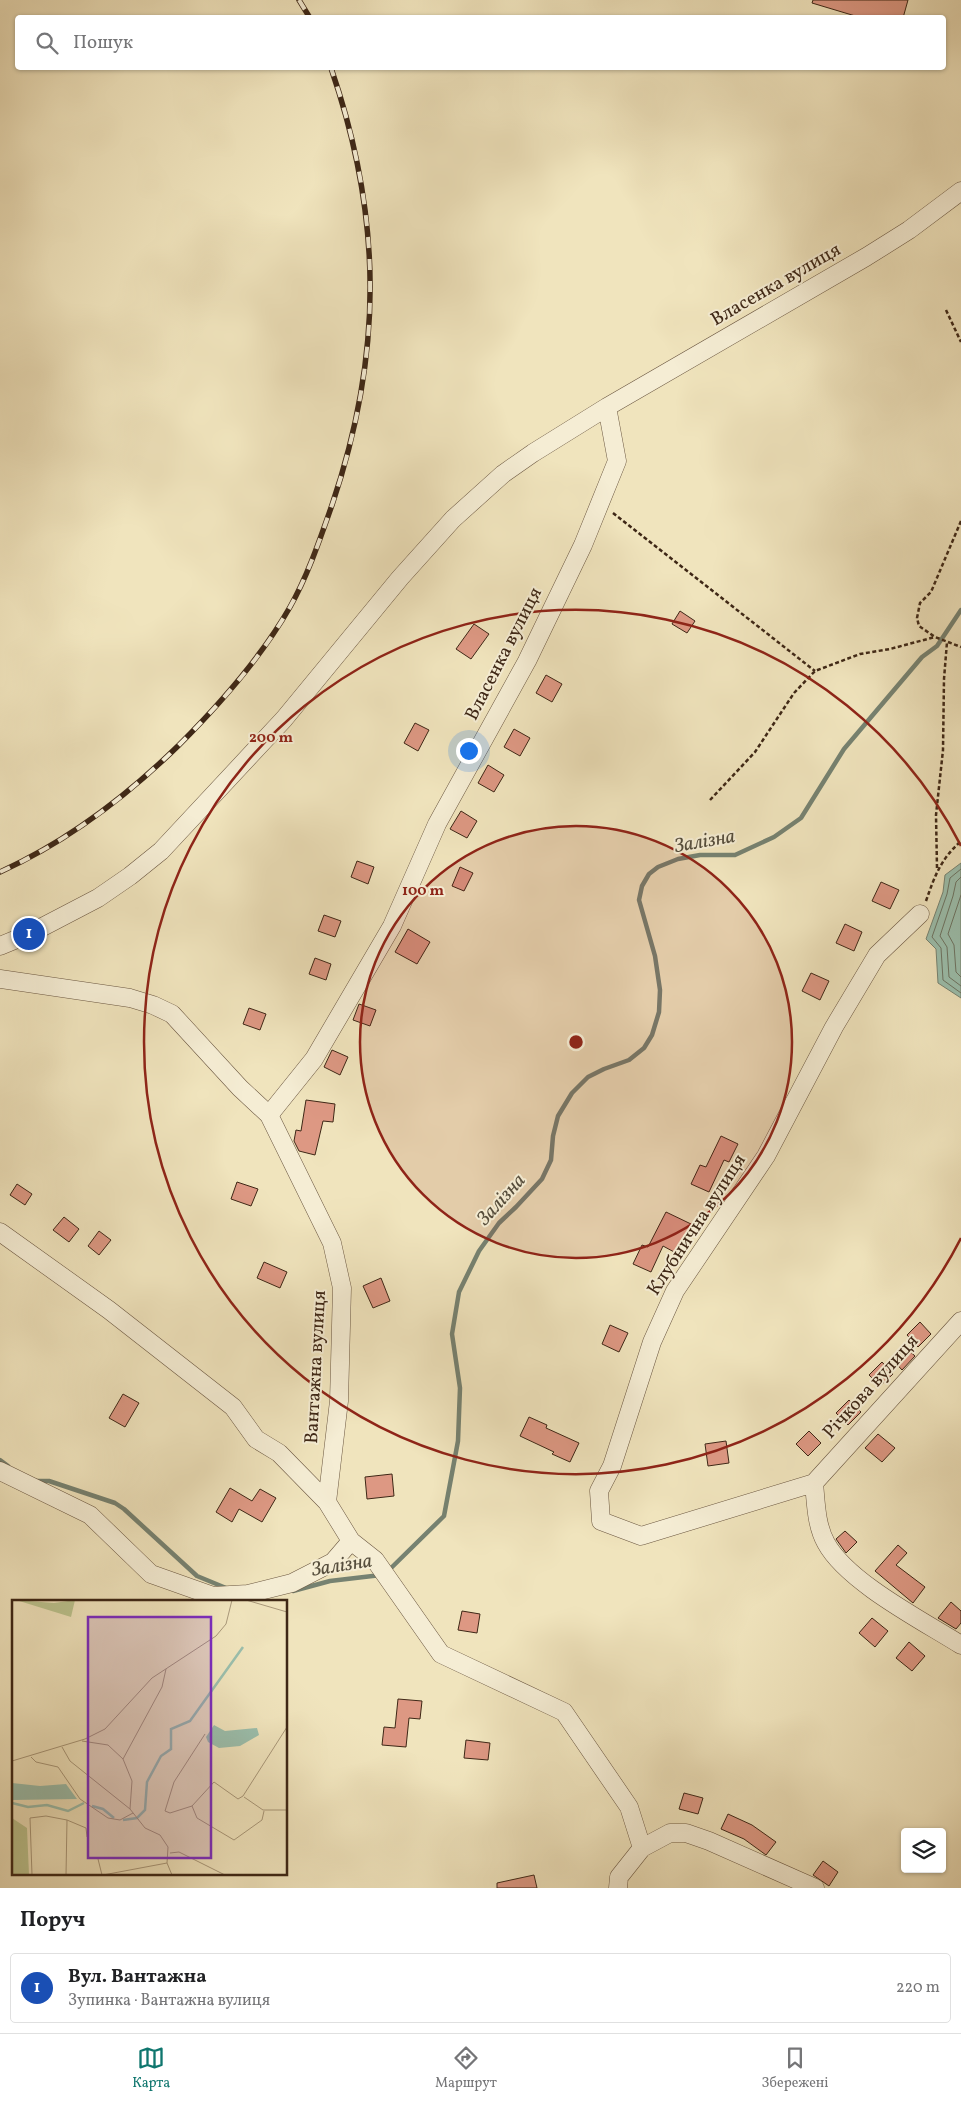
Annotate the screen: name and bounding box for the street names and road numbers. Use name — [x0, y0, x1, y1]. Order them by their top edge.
street label: Власенка вулиця — [706, 237, 846, 333]
street label: Власенка вулиця — [459, 583, 549, 725]
street label: Клубнична вулиця — [641, 1149, 753, 1301]
street label: Вантажна вулиця — [299, 1289, 333, 1444]
street label: Річкова вулиця — [817, 1329, 925, 1445]

